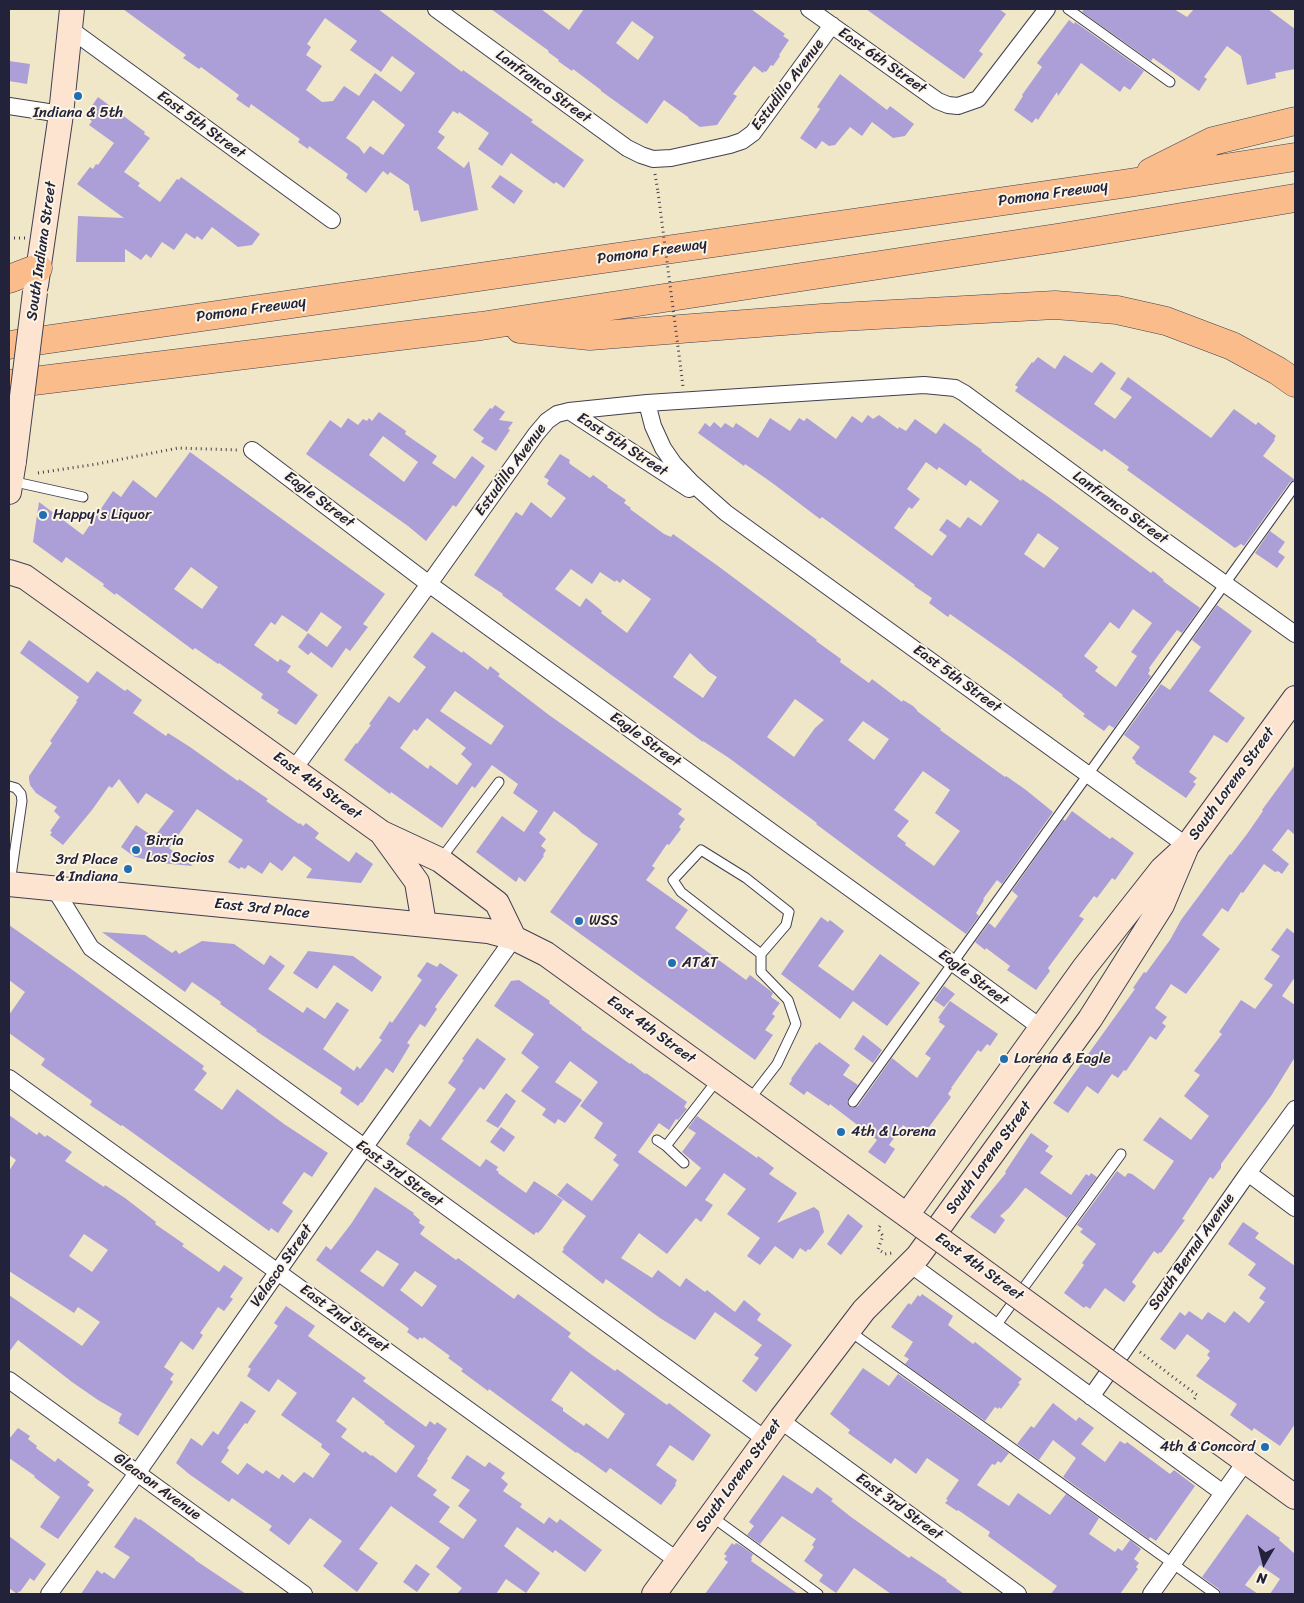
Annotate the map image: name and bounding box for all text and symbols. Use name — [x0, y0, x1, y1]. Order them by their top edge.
street label: East 6th Street — [834, 24, 930, 98]
street label: Estudillo Avenue — [748, 36, 828, 134]
street label: Lanfranco Street — [492, 46, 594, 128]
street label: East 5th Street — [154, 87, 248, 163]
marker: Indiana & 5th — [72, 90, 84, 102]
place label: Indiana & 5th — [33, 104, 123, 122]
street label: Pomona Freeway — [997, 177, 1109, 211]
street label: South Indiana Street — [23, 180, 61, 322]
street label: Pomona Freeway — [596, 235, 708, 269]
street label: Pomona Freeway — [195, 293, 307, 327]
street label: East 5th Street — [573, 409, 671, 481]
street label: Estudillo Avenue — [472, 420, 550, 520]
street label: Lanfranco Street — [1069, 467, 1171, 549]
street label: Eagle Street — [280, 468, 358, 532]
place label: Happy's Liquor — [53, 506, 151, 524]
marker: Happy's Liquor — [37, 509, 49, 521]
street label: East 5th Street — [910, 641, 1004, 717]
street label: Eagle Street — [606, 708, 684, 772]
street label: South Lorena Street — [1185, 724, 1279, 844]
street label: East 4th Street — [269, 748, 365, 824]
place label: Birria Los Socios — [146, 832, 214, 867]
marker: Birria Los Socios — [130, 844, 142, 856]
place label: 3rd Place & Indiana — [55, 851, 118, 886]
marker: 3rd Place & Indiana — [122, 863, 134, 875]
street label: East 3rd Place — [214, 895, 310, 923]
place label: WSS — [589, 912, 618, 930]
marker: WSS — [573, 915, 585, 927]
street label: Eagle Street — [934, 946, 1012, 1010]
place label: AT&T — [682, 954, 718, 972]
marker: AT&T — [666, 957, 678, 969]
street label: East 4th Street — [603, 992, 699, 1068]
place label: Lorena & Eagle — [1014, 1050, 1111, 1068]
marker: Lorena & Eagle — [998, 1053, 1010, 1065]
street label: South Lorena Street — [942, 1098, 1036, 1218]
place label: 4th & Lorena — [851, 1123, 936, 1141]
marker: 4th & Lorena — [835, 1126, 847, 1138]
street label: East 3rd Street — [352, 1136, 446, 1212]
street label: South Bernal Avenue — [1145, 1190, 1239, 1314]
street label: Velasco Street — [247, 1221, 317, 1311]
street label: East 4th Street — [931, 1229, 1027, 1305]
street label: East 2nd Street — [296, 1281, 392, 1357]
street label: South Lorena Street — [692, 1416, 786, 1536]
place label: 4th & Concord — [1160, 1438, 1255, 1456]
marker: 4th & Concord — [1259, 1441, 1271, 1453]
street label: Gleason Avenue — [110, 1449, 204, 1525]
street label: East 3rd Street — [852, 1469, 946, 1545]
north arrow — [1239, 1538, 1289, 1588]
text: N — [1255, 1565, 1268, 1591]

